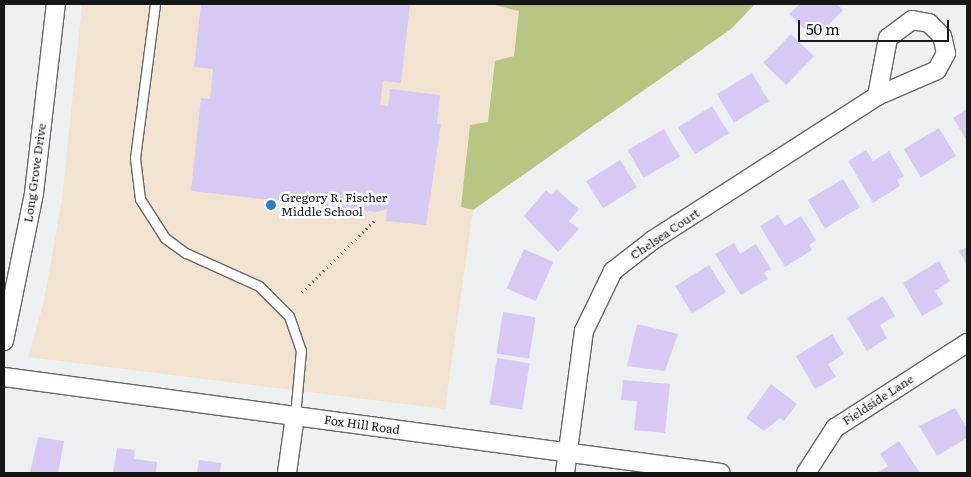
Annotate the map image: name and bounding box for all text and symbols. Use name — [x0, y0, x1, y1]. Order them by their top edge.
scale bar — [801, 10, 952, 42]
text: 50 m — [806, 17, 840, 40]
street label: Long Grove Drive — [21, 122, 49, 224]
place label: Gregory R. Fischer Middle School — [281, 191, 388, 219]
marker: Gregory R. Fischer Middle School — [265, 199, 277, 211]
street label: Chelsea Court — [628, 206, 702, 262]
street label: Fieldside Lane — [840, 372, 916, 428]
street label: Fox Hill Road — [323, 413, 401, 437]

